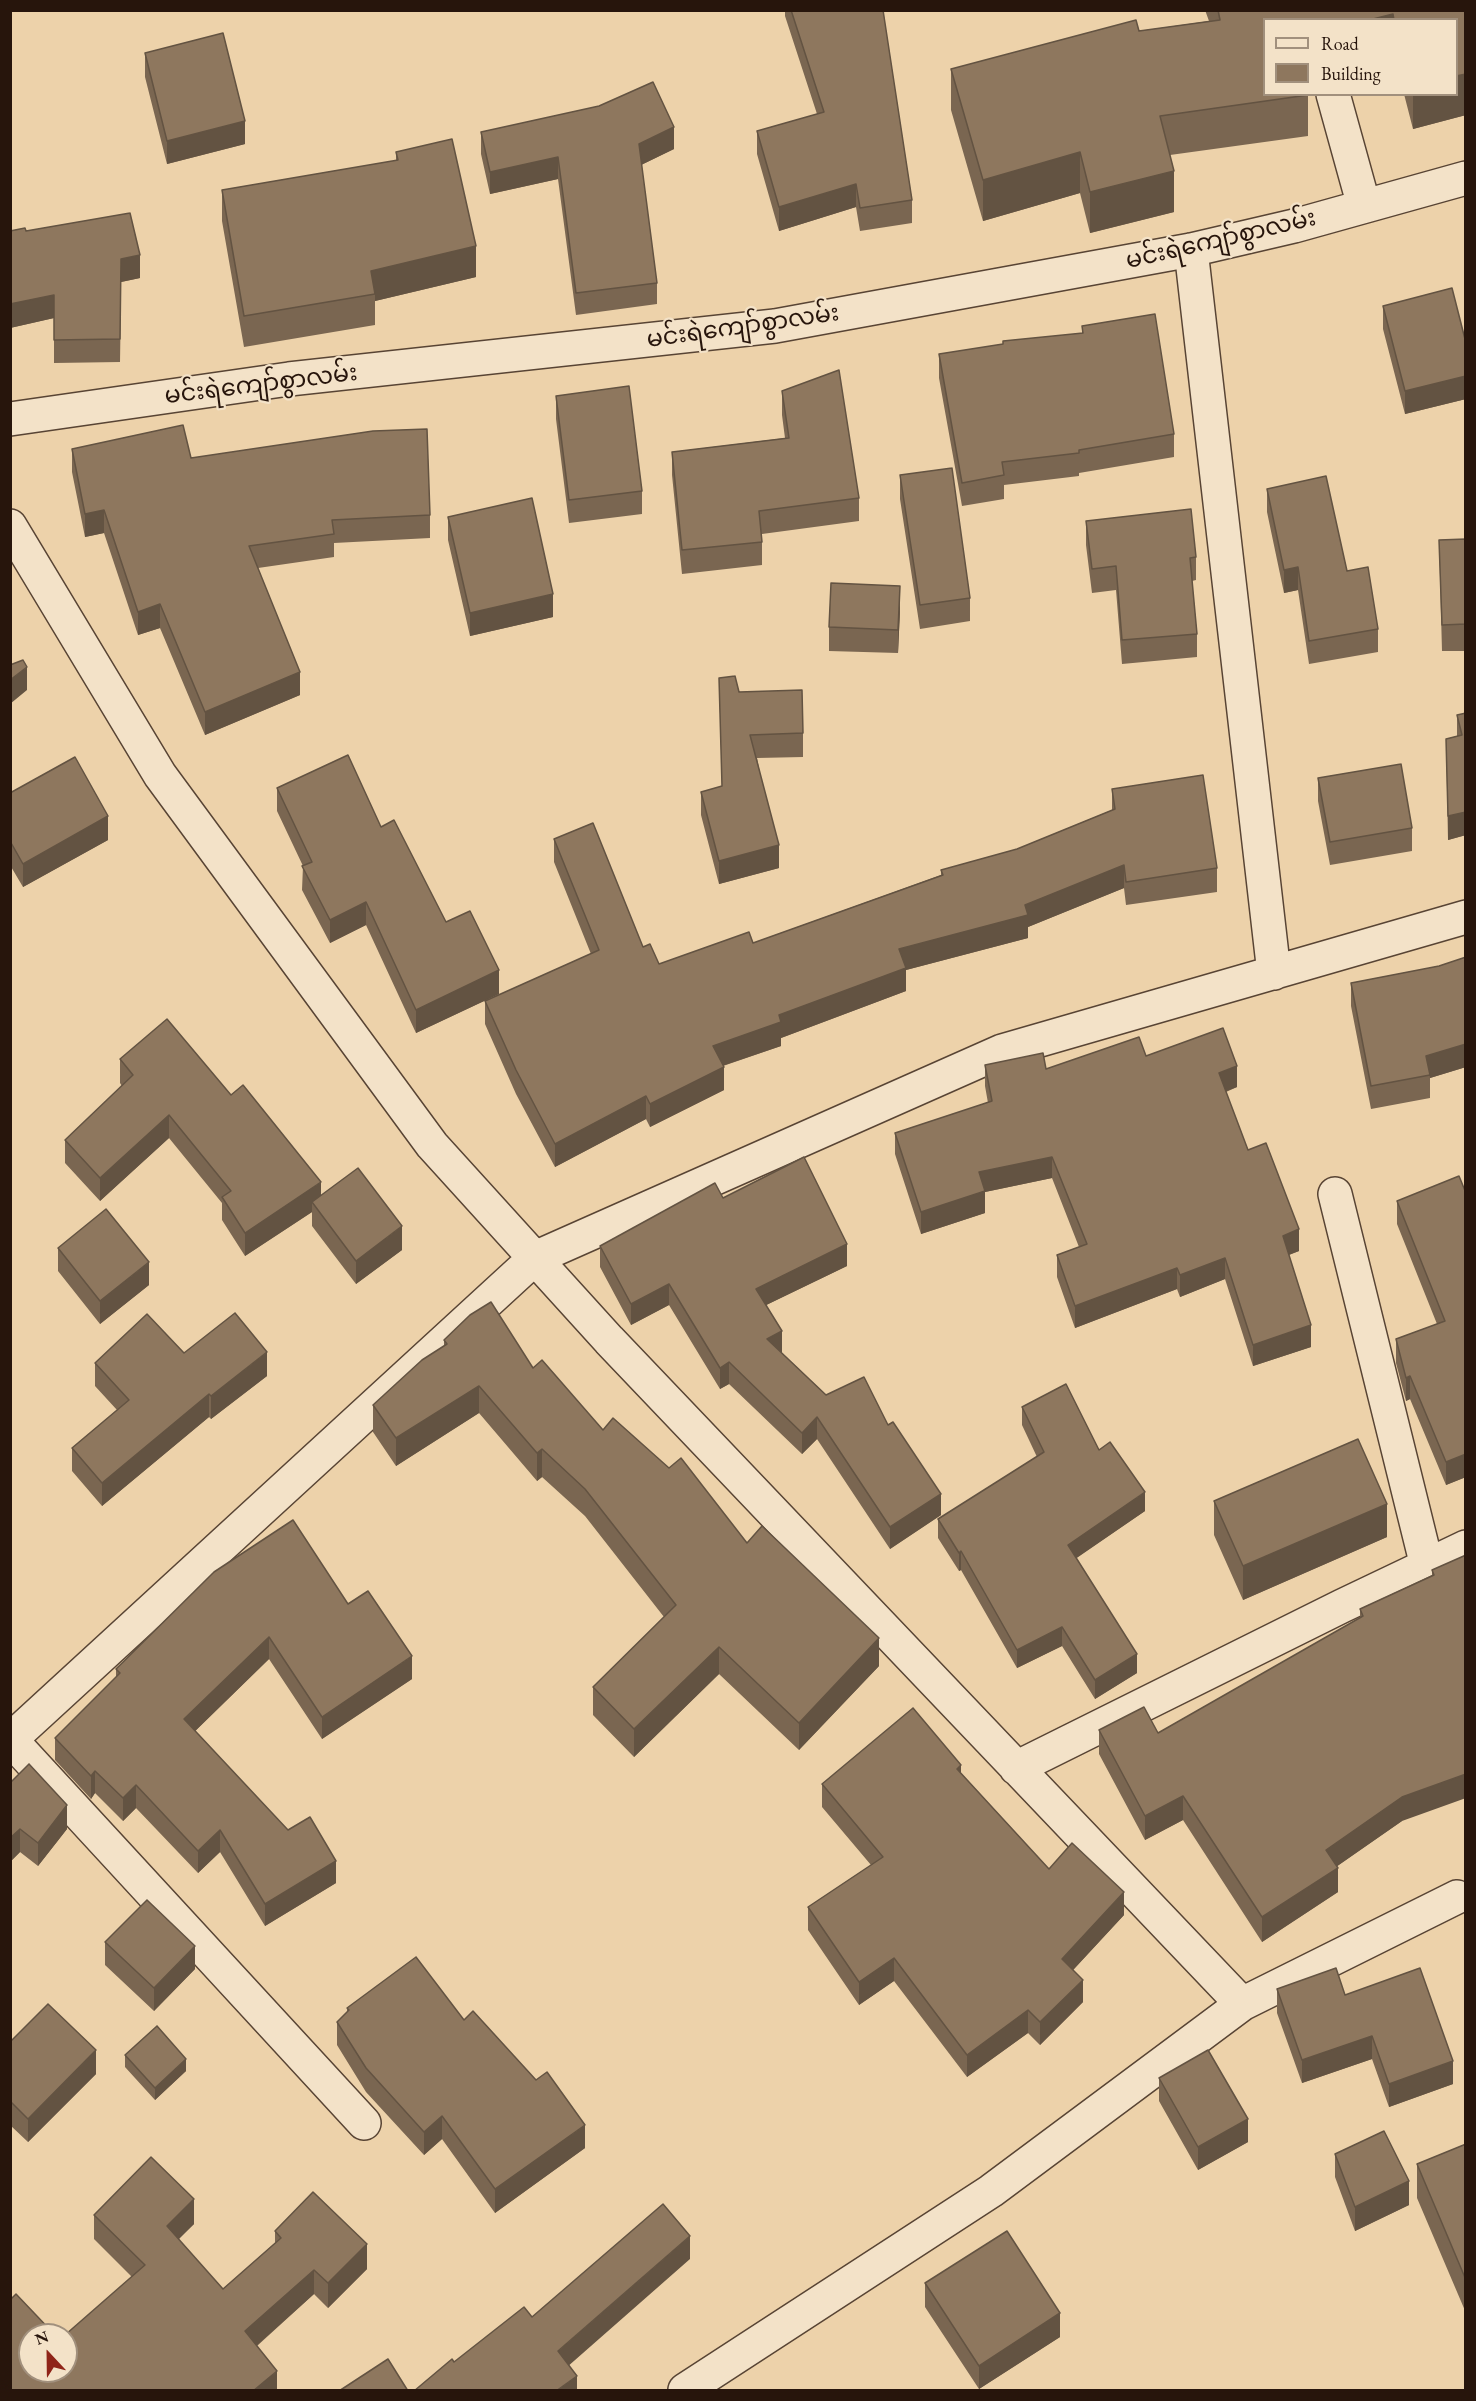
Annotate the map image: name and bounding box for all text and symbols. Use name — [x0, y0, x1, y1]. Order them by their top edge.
legend — [1263, 18, 1458, 96]
text: Road — [1321, 32, 1359, 55]
text: Building — [1321, 62, 1381, 85]
street label: မင်းရဲကျော်စွာလမ်း — [1123, 204, 1319, 276]
street label: မင်းရဲကျော်စွာလမ်း — [645, 299, 841, 355]
street label: မင်းရဲကျော်စွာလမ်း — [163, 359, 359, 411]
north arrow — [18, 2323, 78, 2383]
text: N — [32, 2326, 52, 2350]

